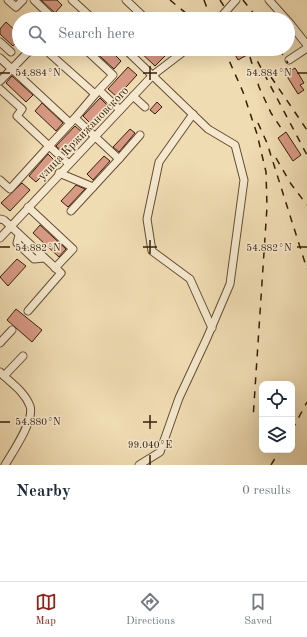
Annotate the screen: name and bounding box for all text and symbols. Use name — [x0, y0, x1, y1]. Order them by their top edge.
search box — [12, 12, 295, 56]
icon: search — [26, 23, 48, 45]
text: Search here — [58, 27, 135, 42]
text: 54.884°N — [15, 68, 61, 78]
text: 54.884°N — [246, 68, 292, 78]
street label: улица Кржижановского — [36, 85, 131, 183]
text: 54.882°N — [15, 243, 61, 253]
text: 54.882°N — [246, 243, 292, 253]
map controls — [259, 381, 295, 453]
button: locate — [259, 381, 295, 417]
text: 54.880°N — [15, 417, 61, 427]
button: layers — [259, 417, 295, 453]
text: 99.040°E — [128, 440, 172, 450]
text: Nearby — [16, 483, 71, 500]
text: 0 results — [242, 484, 291, 497]
tab: Map — [35, 591, 57, 629]
tab: Directions — [126, 591, 175, 629]
tab: Saved — [244, 591, 272, 629]

